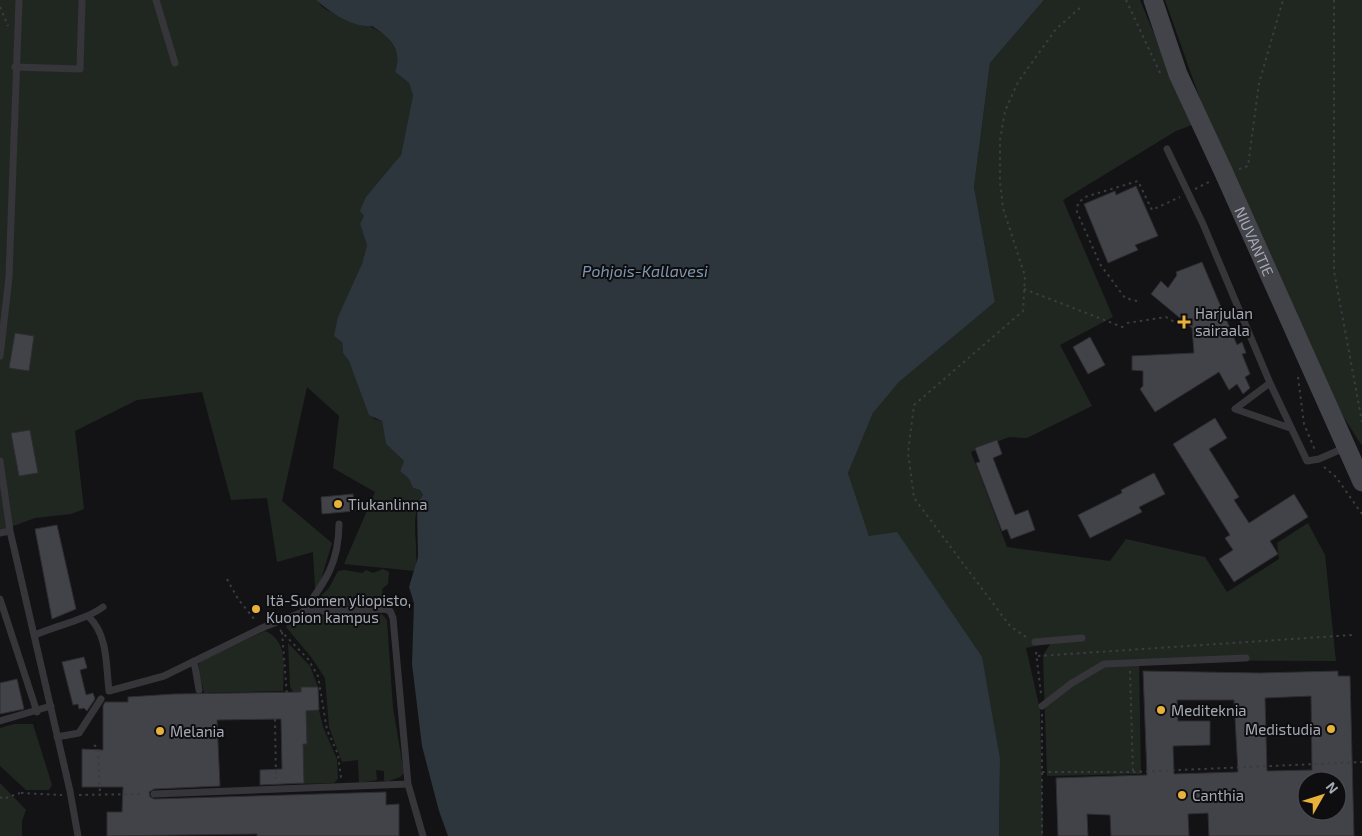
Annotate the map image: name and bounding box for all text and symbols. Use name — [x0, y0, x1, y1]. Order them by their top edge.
street label: NIUVANTIE — [1231, 204, 1278, 279]
water label: Pohjois-Kallavesi — [582, 261, 708, 281]
place label: Harjulan sairaala — [1195, 304, 1253, 339]
marker: Harjulan sairaala — [1177, 315, 1191, 329]
place label: Tiukanlinna — [348, 495, 427, 513]
marker: Tiukanlinna — [332, 498, 344, 510]
place label: Itä-Suomen yliopisto, Kuopion kampus — [266, 591, 411, 626]
marker: Itä-Suomen yliopisto, Kuopion kampus — [250, 603, 262, 615]
place label: Mediteknia — [1171, 701, 1247, 719]
marker: Mediteknia — [1155, 704, 1167, 716]
place label: Medistudia — [1245, 720, 1321, 738]
place label: Melania — [170, 722, 225, 740]
marker: Medistudia — [1325, 723, 1337, 735]
marker: Melania — [154, 725, 166, 737]
north arrow — [1297, 771, 1347, 821]
text: N — [1323, 778, 1342, 797]
place label: Canthia — [1192, 786, 1244, 804]
marker: Canthia — [1176, 789, 1188, 801]

